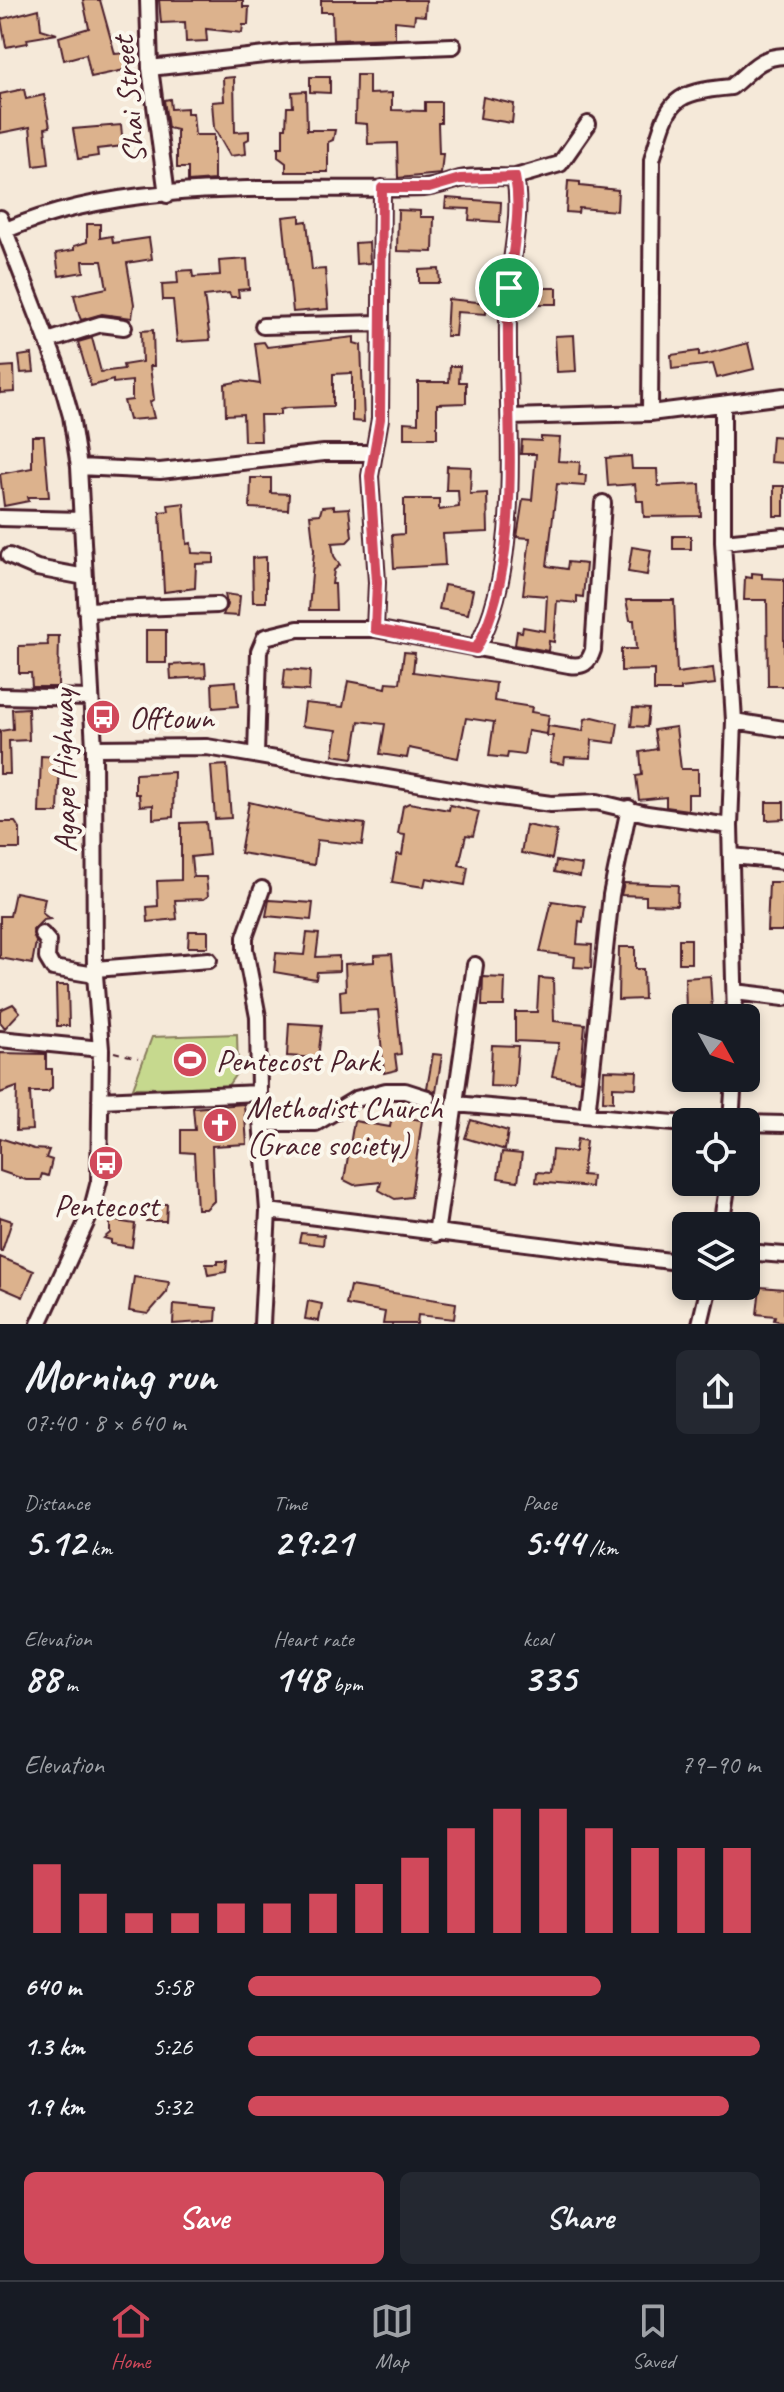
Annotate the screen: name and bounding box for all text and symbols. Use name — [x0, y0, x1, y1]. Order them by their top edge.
street label: Shai Street — [102, 31, 156, 166]
pin — [475, 254, 543, 322]
icon: arrive — [487, 266, 531, 310]
street label: Agape Highway — [42, 686, 86, 853]
place label: Offtown — [129, 697, 215, 738]
bus stop icon: Offtown — [84, 698, 122, 736]
north arrow — [672, 1004, 760, 1092]
map controls — [672, 1004, 760, 1300]
place label: Pentecost Park — [216, 1040, 382, 1081]
sports icon: Pentecost Park — [171, 1041, 209, 1079]
place label: Methodist Church (Grace society) — [246, 1087, 443, 1165]
church icon: Methodist Church (Grace society) — [201, 1106, 239, 1144]
button: locate — [672, 1108, 760, 1196]
bus stop icon: Pentecost — [87, 1144, 125, 1182]
place label: Pentecost — [54, 1185, 162, 1226]
button: layers — [672, 1212, 760, 1300]
text: Morning run — [24, 1348, 216, 1403]
button: share — [676, 1350, 760, 1434]
text: 07:40 · 8 × 640 m — [24, 1406, 185, 1439]
text: Distance — [24, 1489, 90, 1517]
text: Time — [273, 1489, 307, 1517]
text: Pace — [523, 1489, 557, 1517]
text: 5.12 — [24, 1517, 85, 1567]
text: 29:21 — [273, 1517, 353, 1567]
text: 5:44 — [523, 1517, 584, 1567]
text: km — [85, 1534, 112, 1562]
text: /km — [584, 1534, 618, 1562]
text: Elevation — [24, 1625, 92, 1653]
text: Heart rate — [273, 1625, 354, 1653]
text: kcal — [523, 1625, 552, 1653]
text: 88 — [24, 1653, 60, 1703]
text: 148 — [273, 1653, 327, 1703]
text: 335 — [523, 1653, 576, 1703]
text: m — [60, 1670, 78, 1698]
text: bpm — [327, 1670, 363, 1698]
text: Elevation — [24, 1748, 104, 1781]
text: 79–90 m — [681, 1748, 760, 1781]
text: 640 m — [24, 1970, 81, 2003]
text: 5:58 — [152, 1970, 192, 2003]
text: 1.3 km — [24, 2030, 84, 2063]
text: 5:26 — [152, 2030, 192, 2063]
text: 1.9 km — [24, 2090, 84, 2123]
text: 5:32 — [152, 2090, 192, 2123]
button: Save — [24, 2172, 384, 2264]
button: Share — [400, 2172, 760, 2264]
tab: Home — [109, 2299, 153, 2375]
tab: Map — [370, 2299, 414, 2375]
tab: Saved — [631, 2299, 675, 2375]

